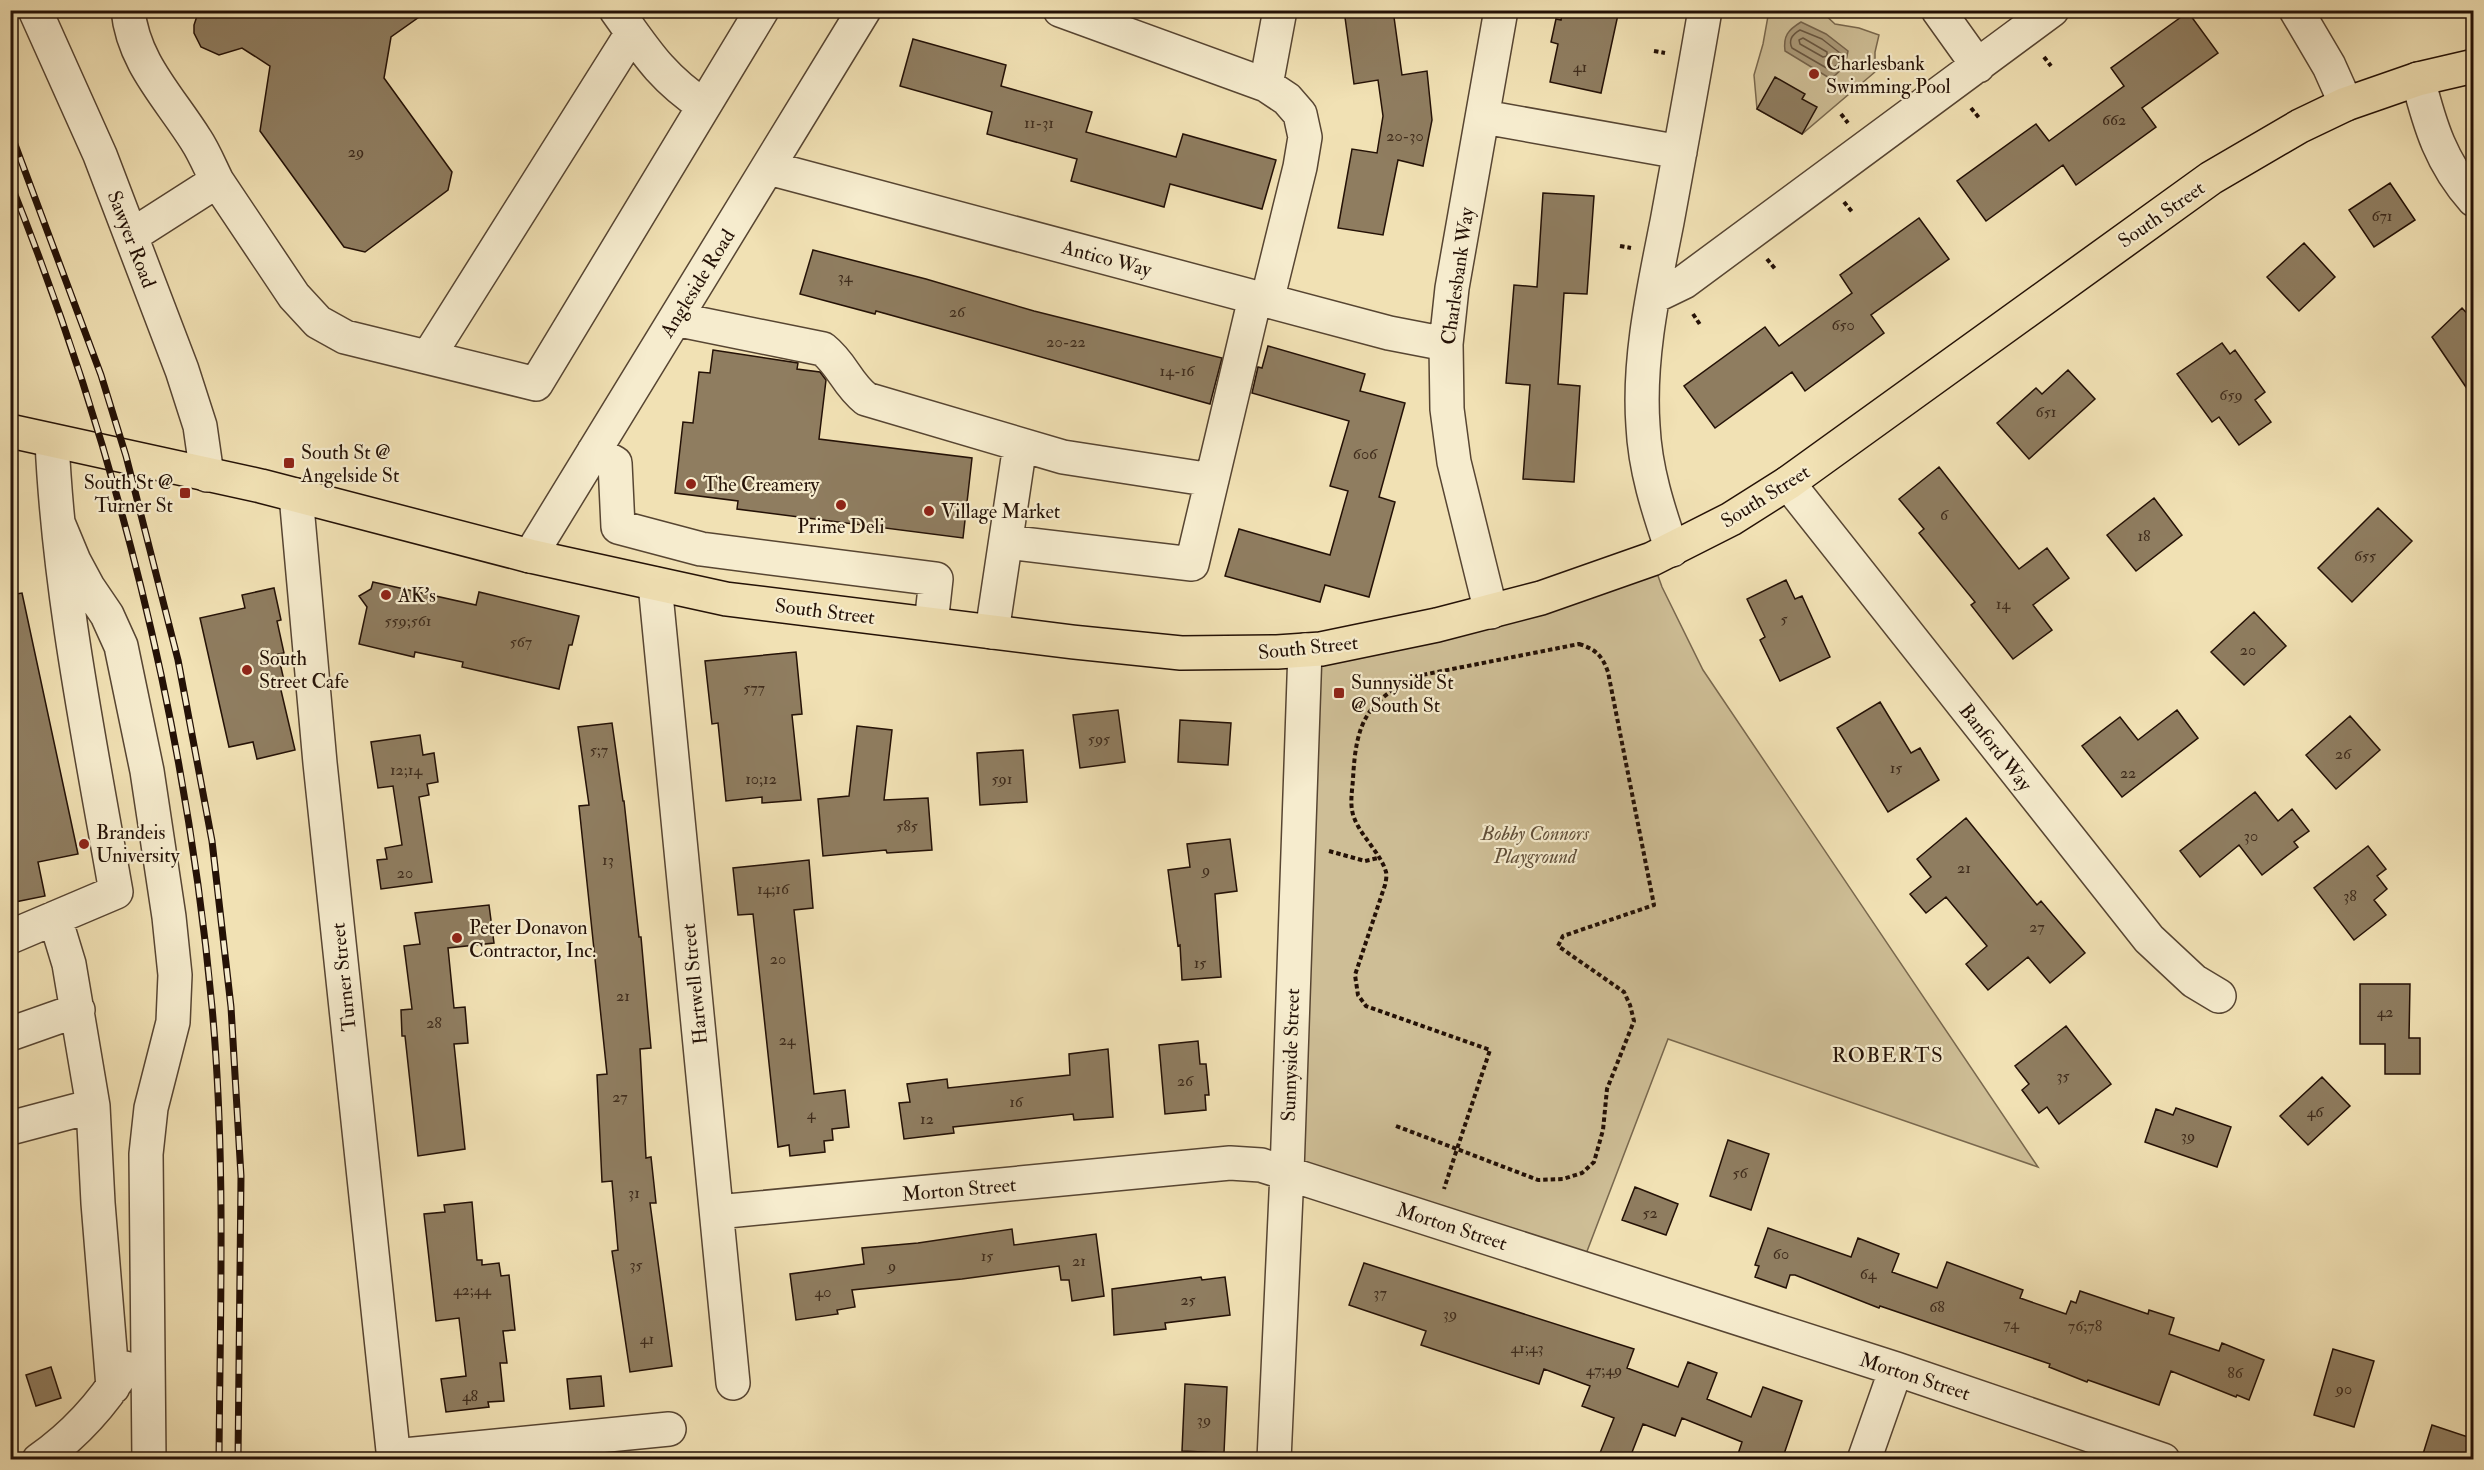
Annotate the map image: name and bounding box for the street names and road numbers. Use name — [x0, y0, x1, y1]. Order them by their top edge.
street label: South Street — [2113, 175, 2210, 253]
street label: Sawyer Road — [102, 187, 162, 291]
street label: Charlesbank Way — [1435, 205, 1480, 346]
street label: Angleside Road — [654, 225, 741, 343]
street label: Antico Way — [1058, 234, 1156, 283]
street label: South Street — [1716, 459, 1815, 534]
street label: South Street — [774, 593, 877, 630]
street label: South Street — [1257, 630, 1360, 665]
street label: Banford Way — [1954, 698, 2038, 797]
street label: Turner Street — [325, 921, 362, 1033]
street label: Hartwell Street — [676, 922, 713, 1046]
street label: Sunnyside Street — [1276, 987, 1305, 1122]
street label: Morton Street — [901, 1172, 1018, 1207]
street label: Morton Street — [1393, 1197, 1511, 1256]
street label: Morton Street — [1856, 1347, 1974, 1406]

